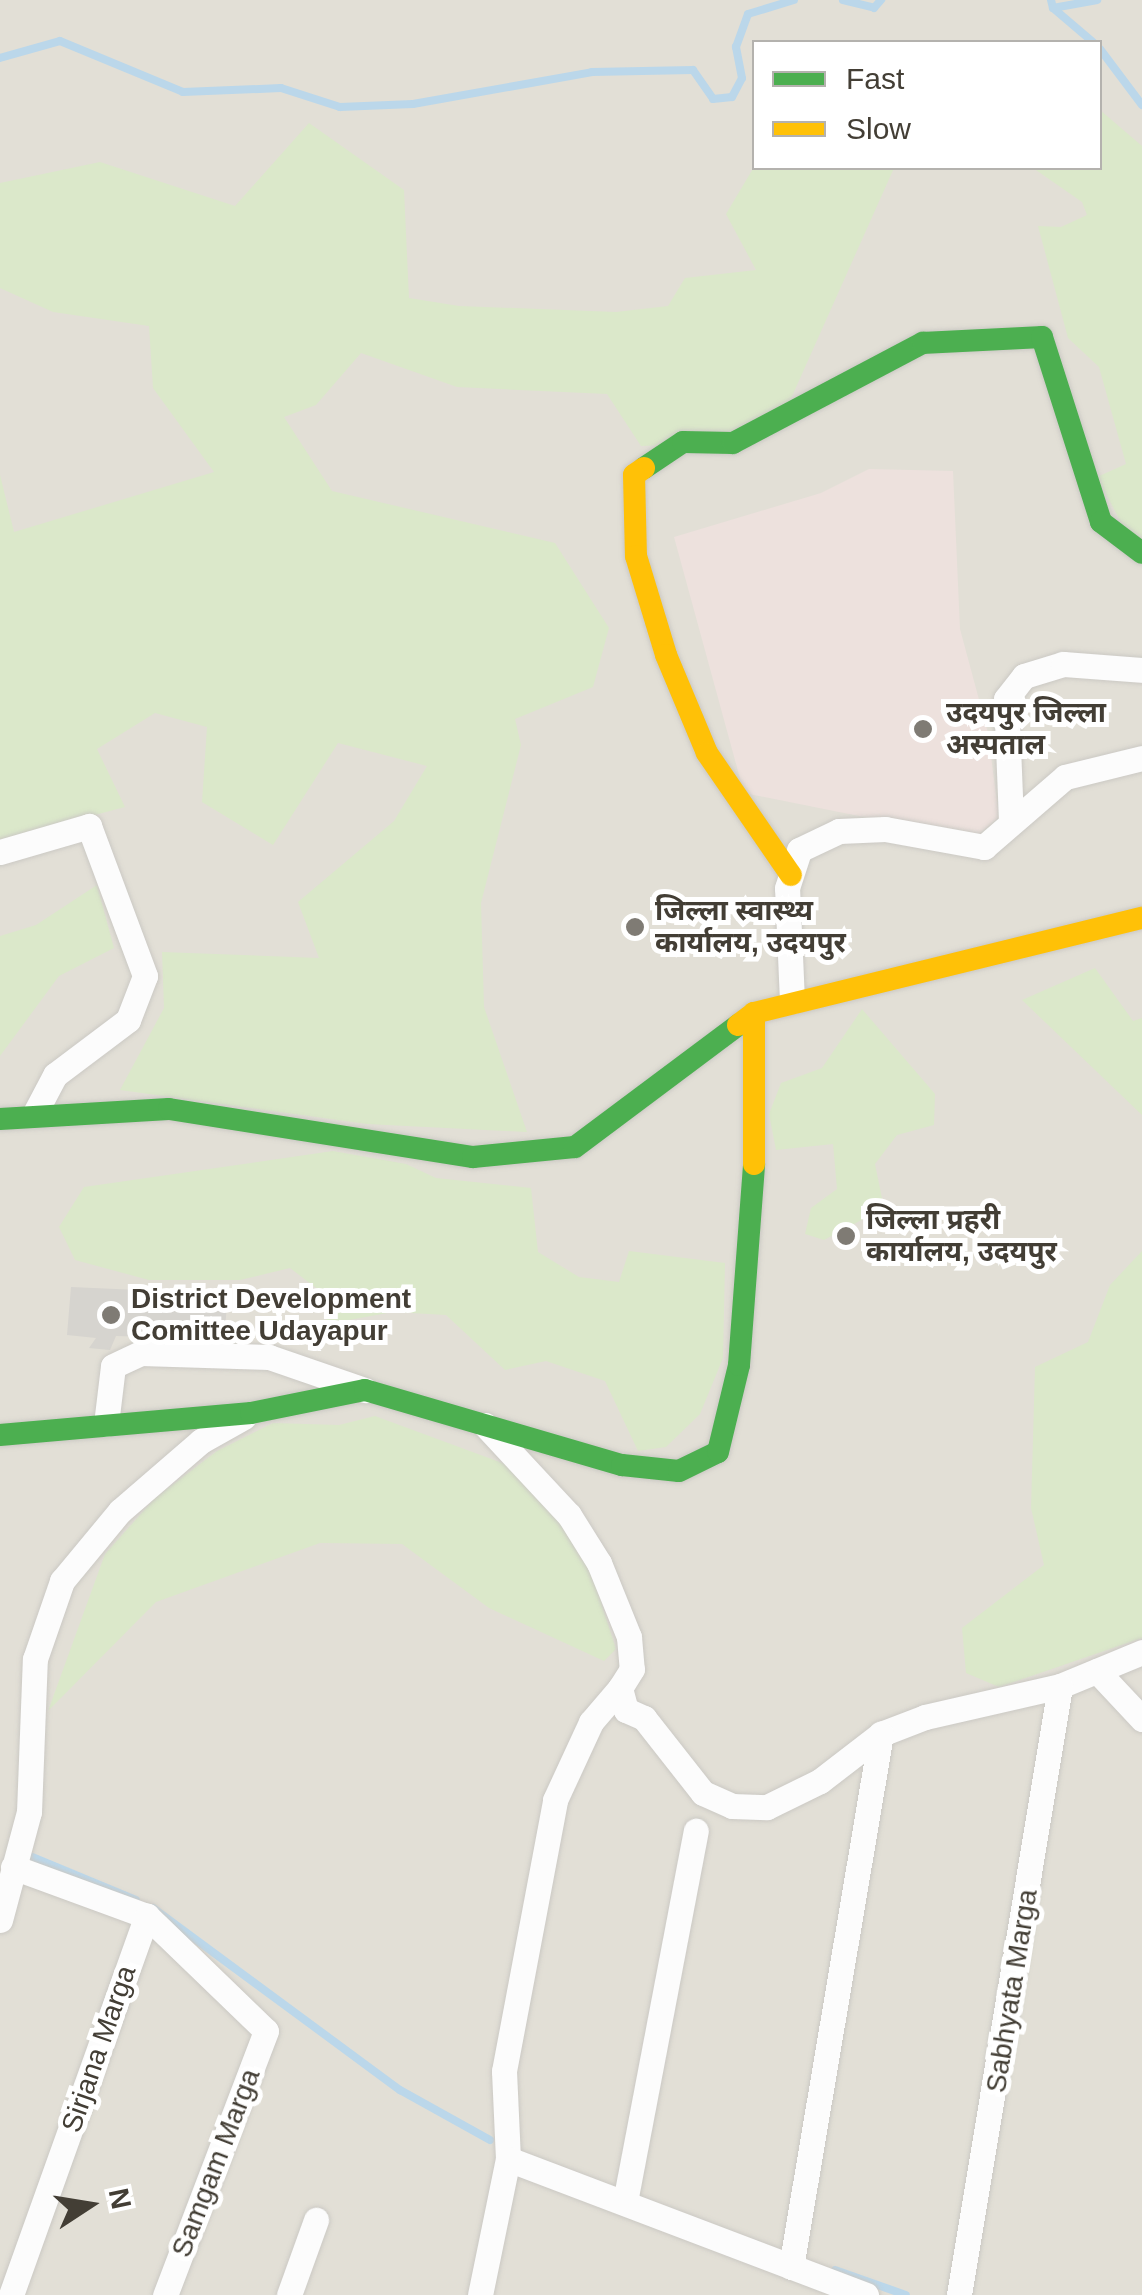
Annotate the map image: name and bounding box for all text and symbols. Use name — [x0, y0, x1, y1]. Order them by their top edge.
legend — [752, 40, 1102, 170]
text: Fast — [846, 62, 904, 95]
text: Slow — [846, 112, 911, 145]
place label: उदयपुर जिल्ला अस्पताल — [946, 696, 1106, 762]
marker: उदयपुर जिल्ला अस्पताल — [910, 716, 936, 742]
place label: जिल्ला स्वास्थ्य कार्यालय, उदयपुर — [655, 894, 846, 960]
marker: जिल्ला स्वास्थ्य कार्यालय, उदयपुर — [624, 916, 646, 938]
place label: जिल्ला प्रहरी कार्यालय, उदयपुर — [866, 1203, 1057, 1269]
marker: जिल्ला प्रहरी कार्यालय, उदयपुर — [835, 1225, 857, 1247]
place label: District Development Comittee Udayapur — [131, 1282, 411, 1348]
marker: District Development Comittee Udayapur — [100, 1304, 122, 1326]
street label: Sabhyata Marga — [979, 1887, 1045, 2095]
street label: Sirjana Marga — [55, 1961, 143, 2137]
street label: Samgam Marga — [165, 2064, 267, 2262]
north arrow — [40, 2155, 140, 2255]
text: N — [103, 2186, 137, 2212]

